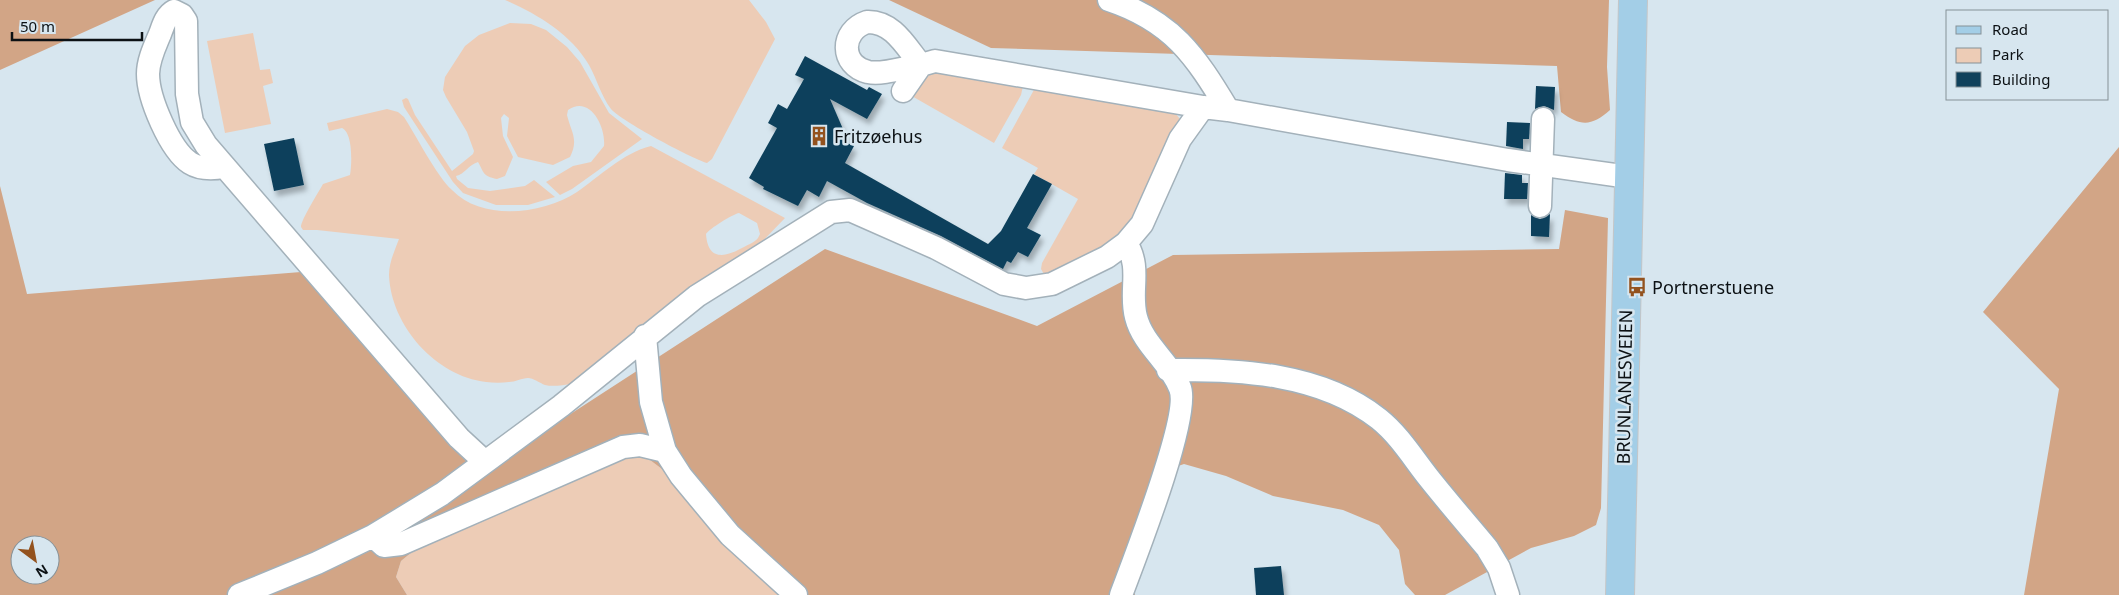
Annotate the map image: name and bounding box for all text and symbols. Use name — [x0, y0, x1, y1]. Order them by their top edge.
scale bar — [12, 10, 142, 42]
legend — [1946, 10, 2109, 100]
text: 50 m — [20, 16, 55, 36]
text: Road — [1992, 19, 2028, 39]
text: Park — [1992, 44, 2024, 64]
text: Building — [1992, 69, 2050, 89]
place label: Fritzøehus — [834, 124, 922, 148]
building icon: Fritzøehus — [808, 125, 830, 147]
place label: Portnerstuene — [1652, 275, 1774, 299]
bus stop icon: Portnerstuene — [1626, 276, 1648, 298]
street label: BRUNLANESVEIEN — [1611, 309, 1637, 465]
north arrow — [10, 535, 60, 585]
text: N — [32, 560, 52, 583]

